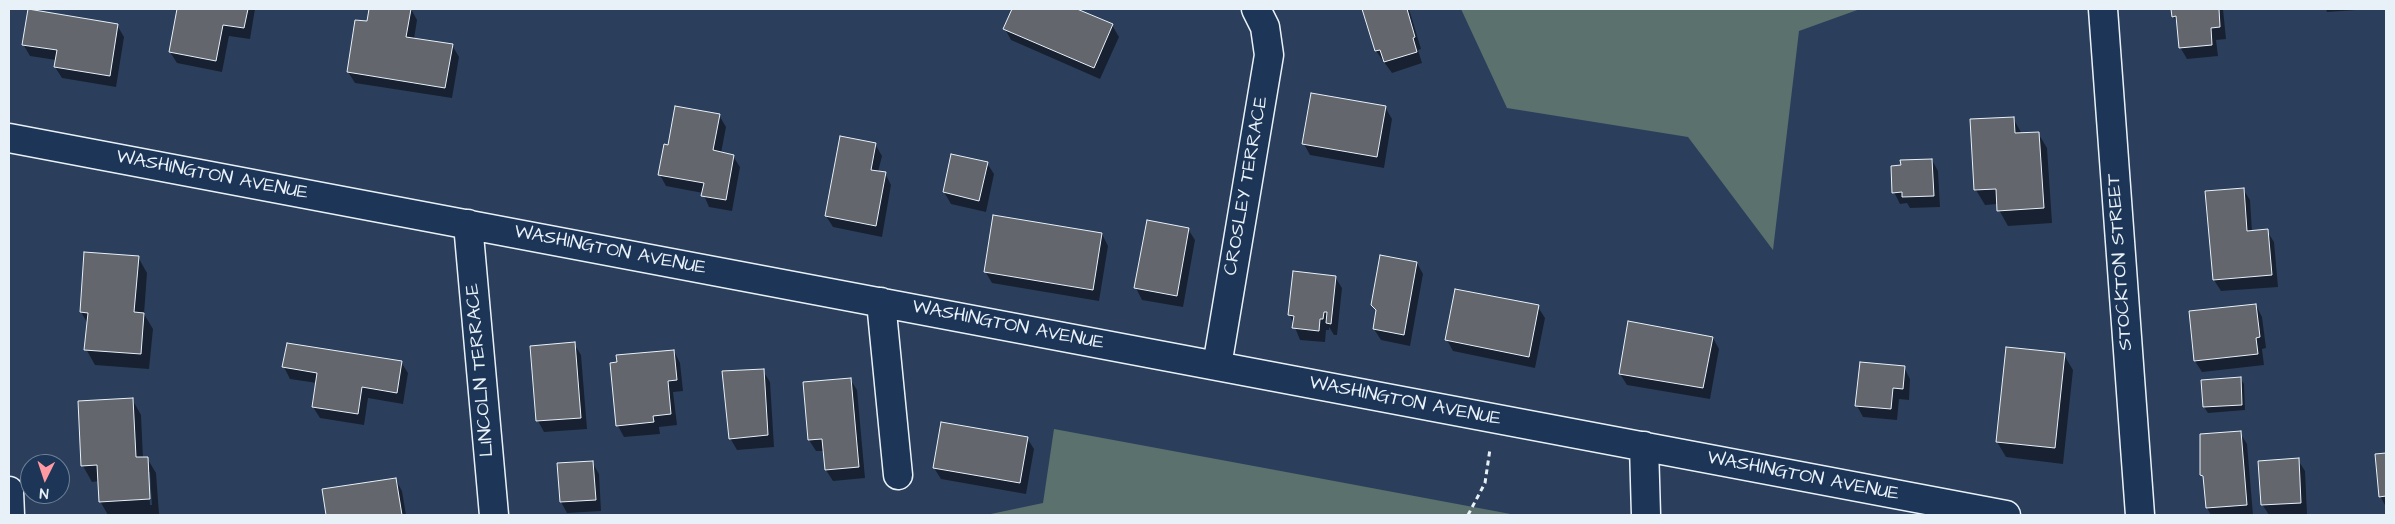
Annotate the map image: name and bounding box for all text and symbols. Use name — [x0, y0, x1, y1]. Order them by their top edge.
street label: CROSLEY TERRACE — [1220, 95, 1274, 277]
street label: WASHINGTON AVENUE — [114, 146, 310, 206]
street label: STOCKTON STREET — [2103, 173, 2139, 351]
street label: WASHINGTON AVENUE — [512, 221, 708, 281]
street label: LINCOLN TERRACE — [462, 282, 500, 458]
street label: WASHINGTON AVENUE — [910, 296, 1106, 356]
street label: WASHINGTON AVENUE — [1307, 372, 1503, 432]
street label: WASHINGTON AVENUE — [1705, 447, 1901, 507]
north arrow — [20, 454, 70, 504]
text: N — [39, 483, 49, 503]

